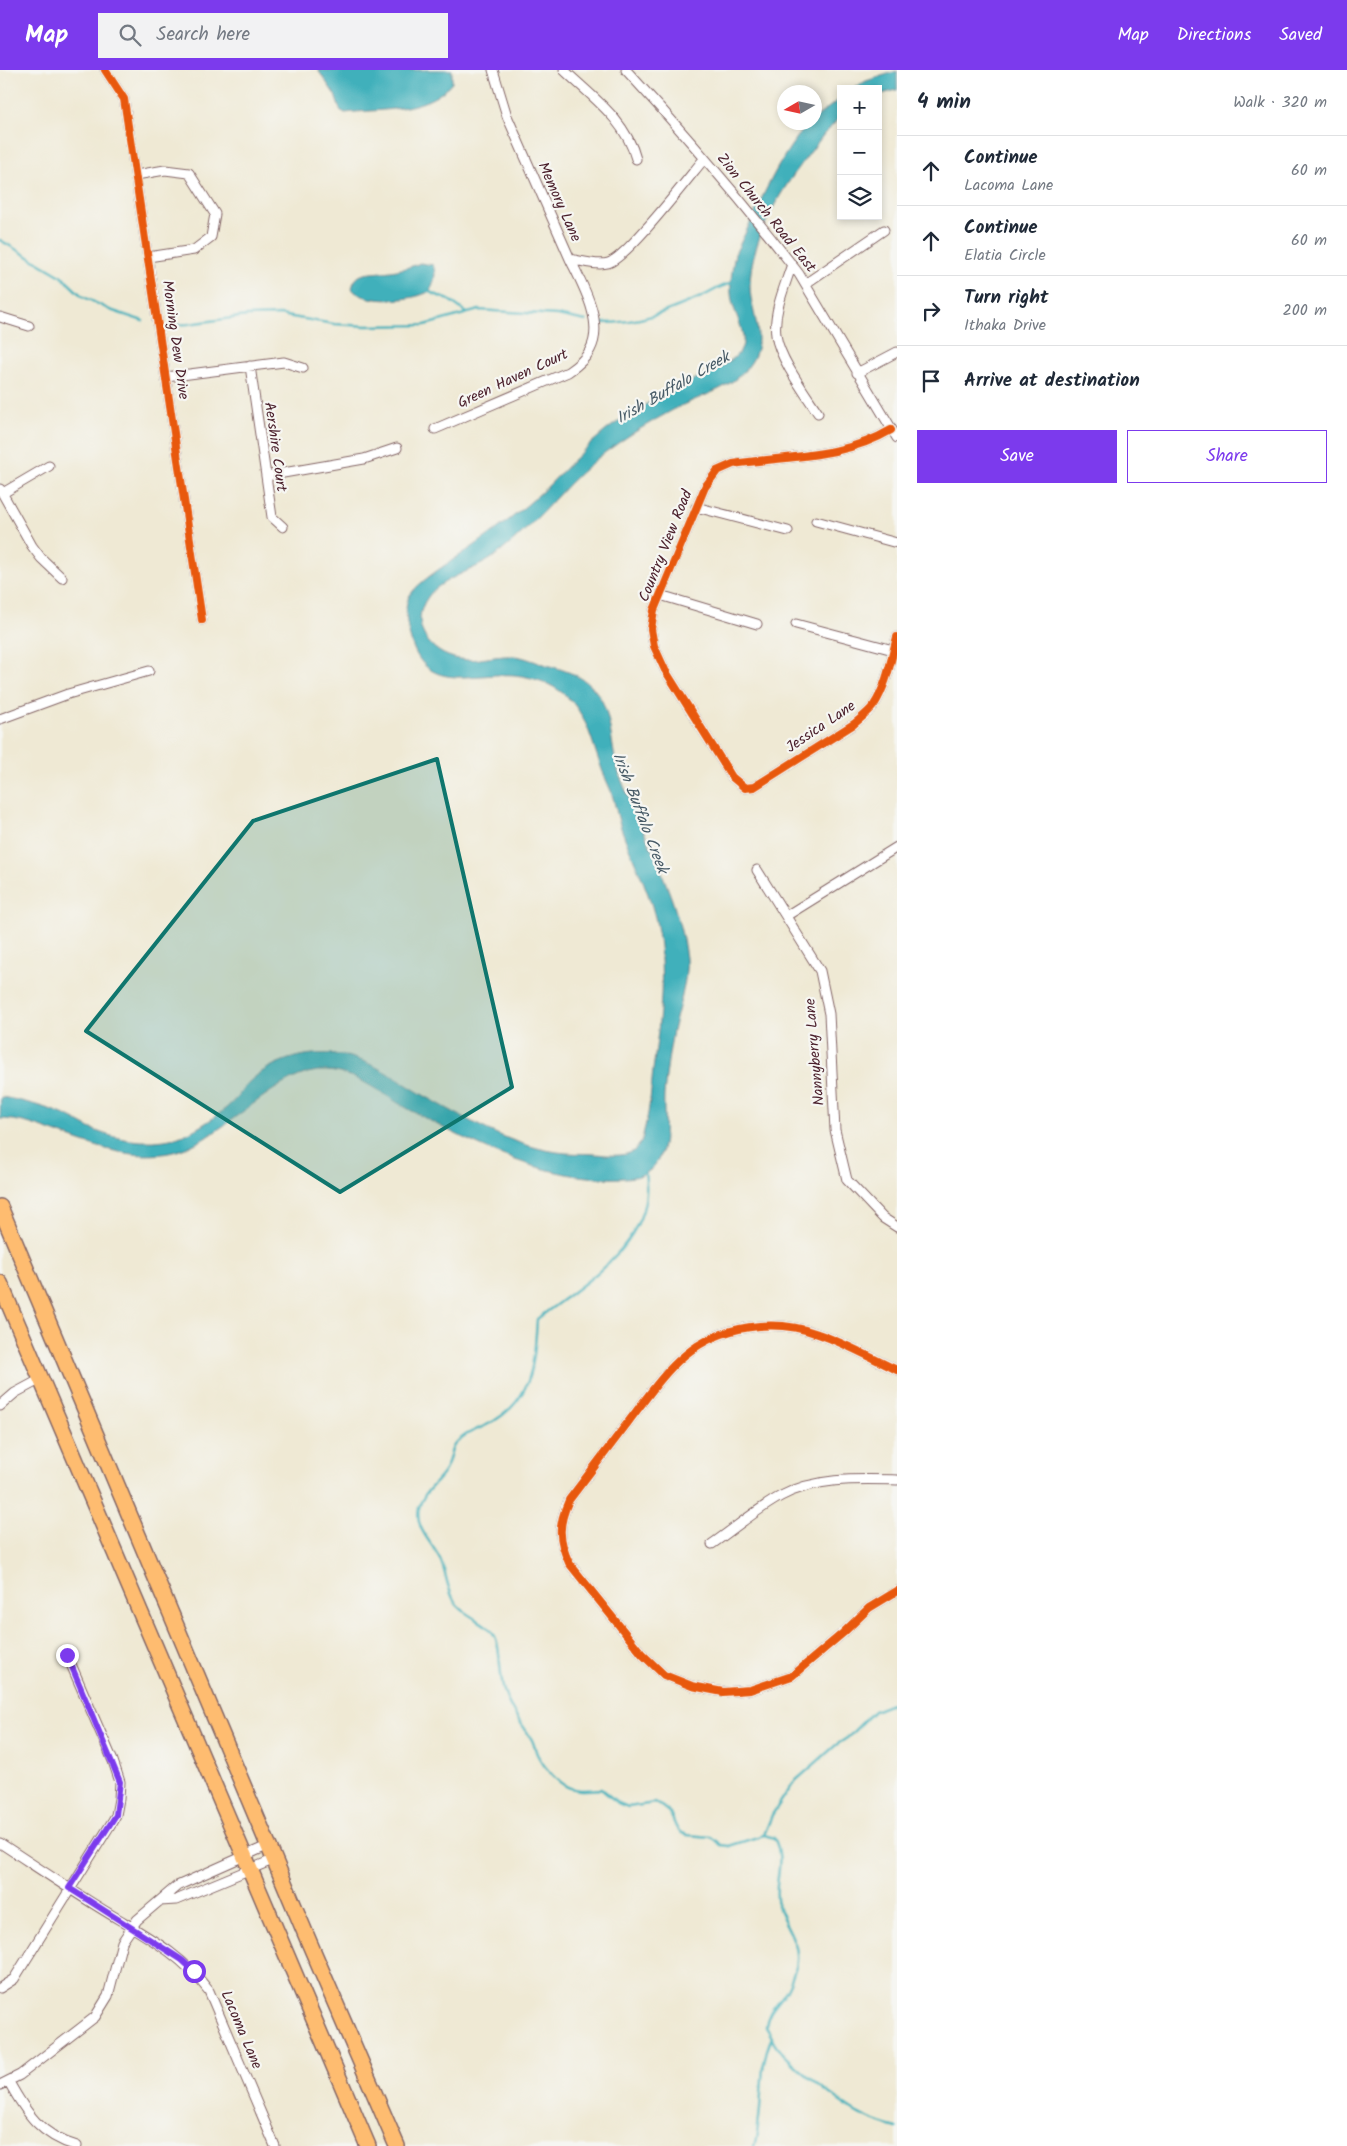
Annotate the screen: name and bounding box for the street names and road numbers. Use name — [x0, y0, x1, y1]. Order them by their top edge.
street label: Zion Church Road East — [710, 148, 822, 278]
street label: Memory Lane — [531, 158, 587, 246]
street label: Morning Dew Drive — [155, 279, 195, 401]
street label: Green Haven Court — [454, 343, 572, 415]
street label: Aershire Court — [257, 401, 293, 494]
street label: Country View Road — [633, 486, 700, 606]
street label: Jessica Lane — [781, 695, 861, 759]
street label: Nannyberry Lane — [798, 997, 832, 1107]
street label: Lacoma Lane — [214, 1987, 268, 2073]

